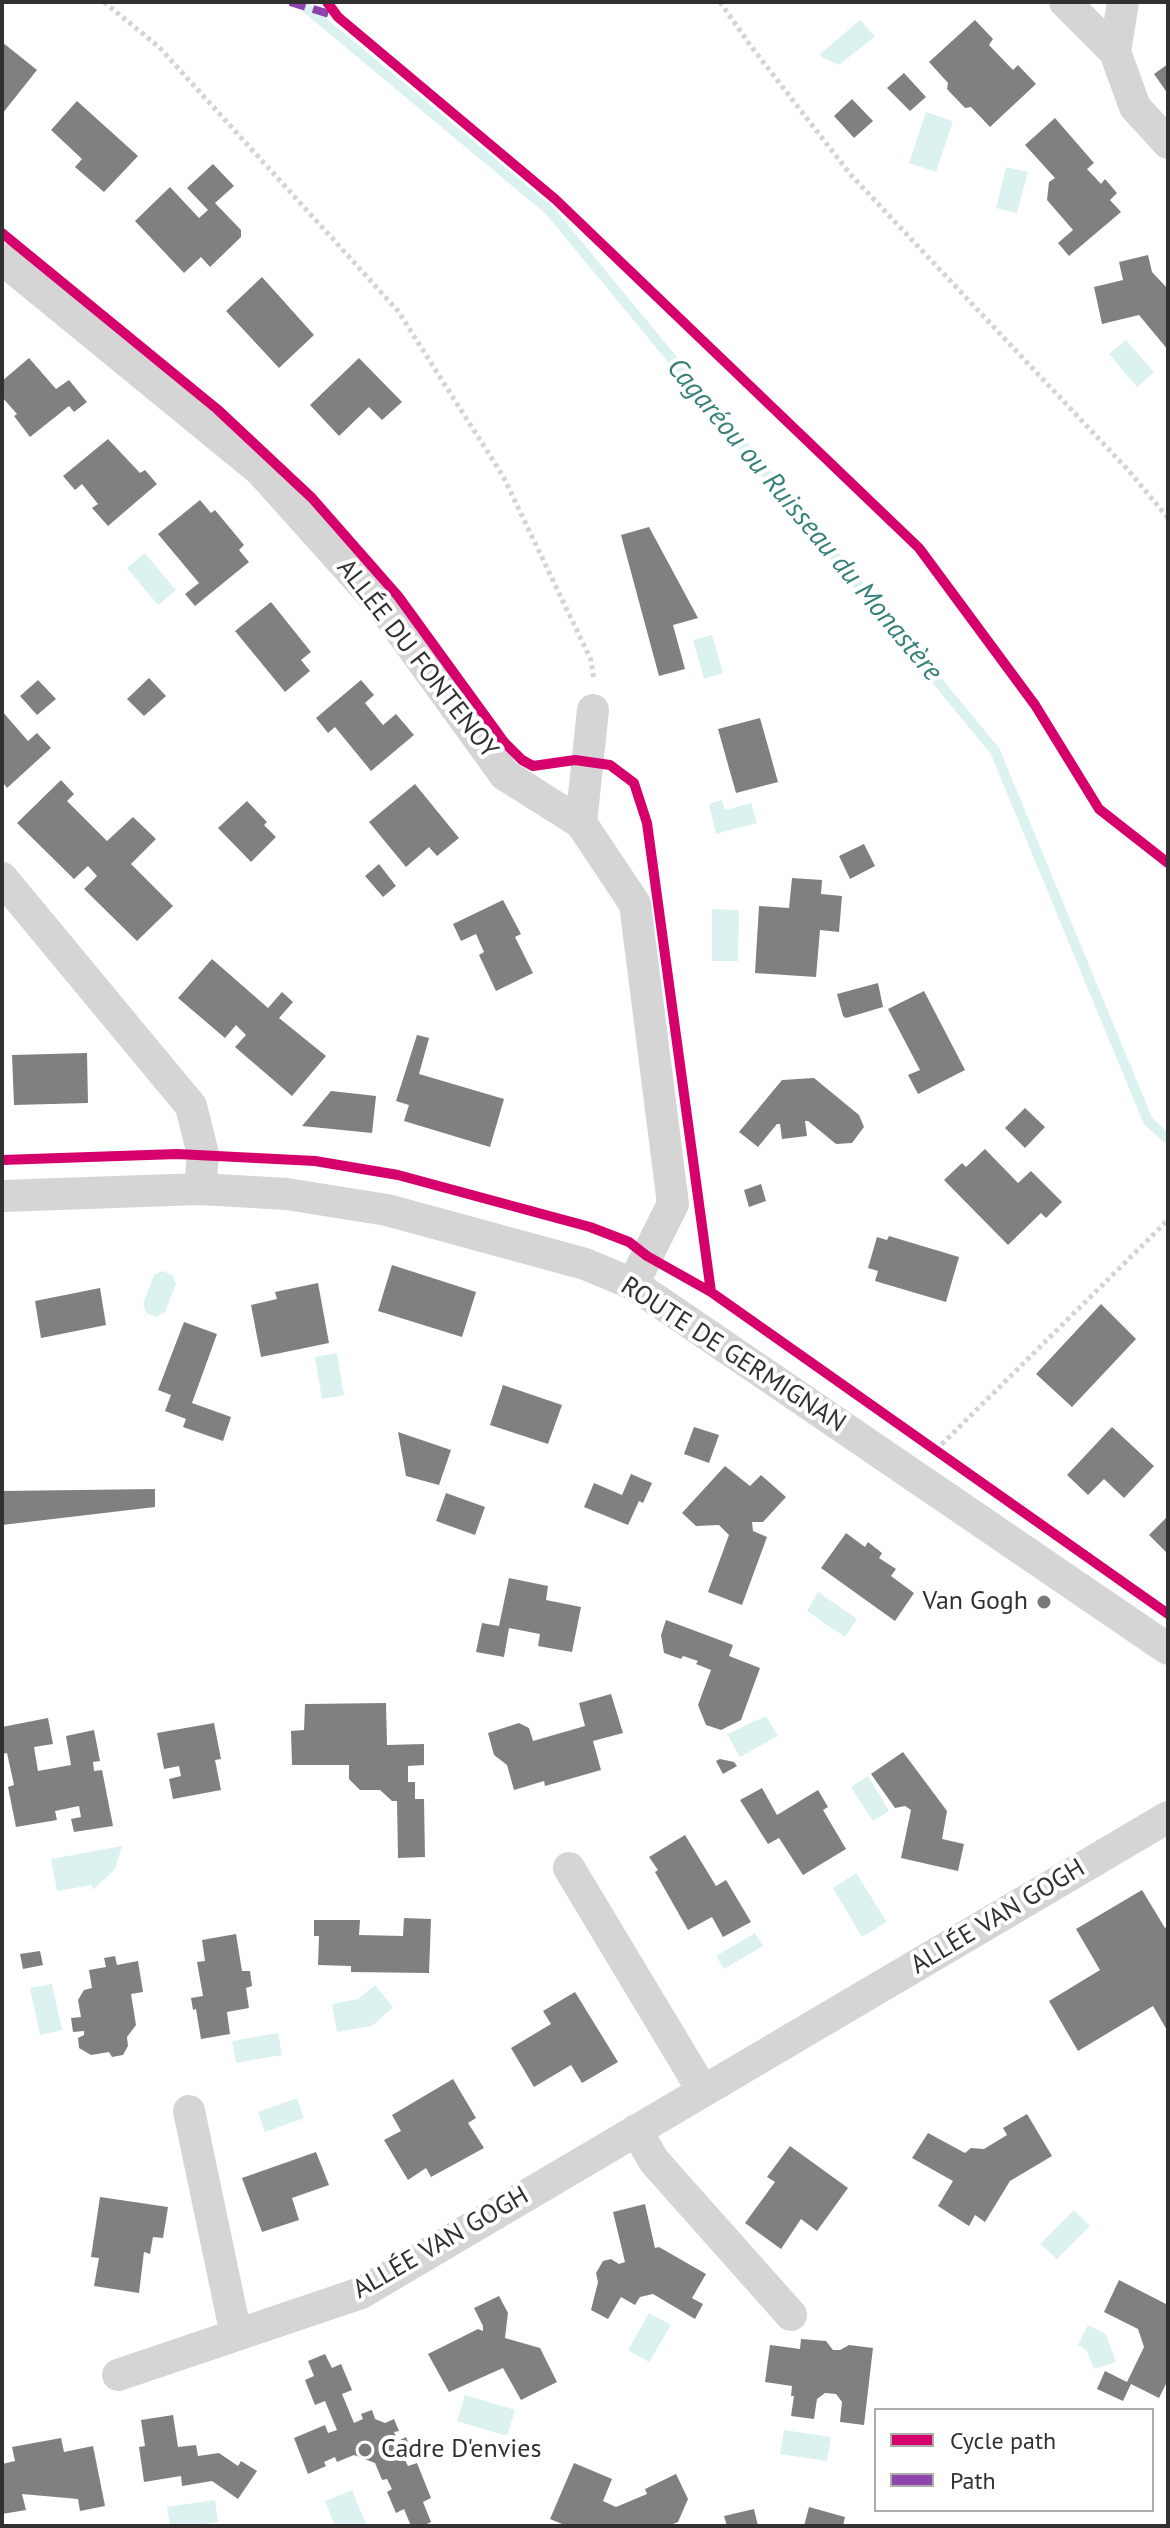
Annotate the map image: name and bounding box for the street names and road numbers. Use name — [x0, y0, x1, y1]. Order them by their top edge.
street label: ALLÉE DU FONTENOY — [330, 553, 504, 765]
street label: ROUTE DE GERMIGNAN — [615, 1271, 851, 1439]
street label: ALLÉE VAN GOGH — [905, 1853, 1091, 1981]
street label: ALLÉE VAN GOGH — [348, 2180, 534, 2306]

